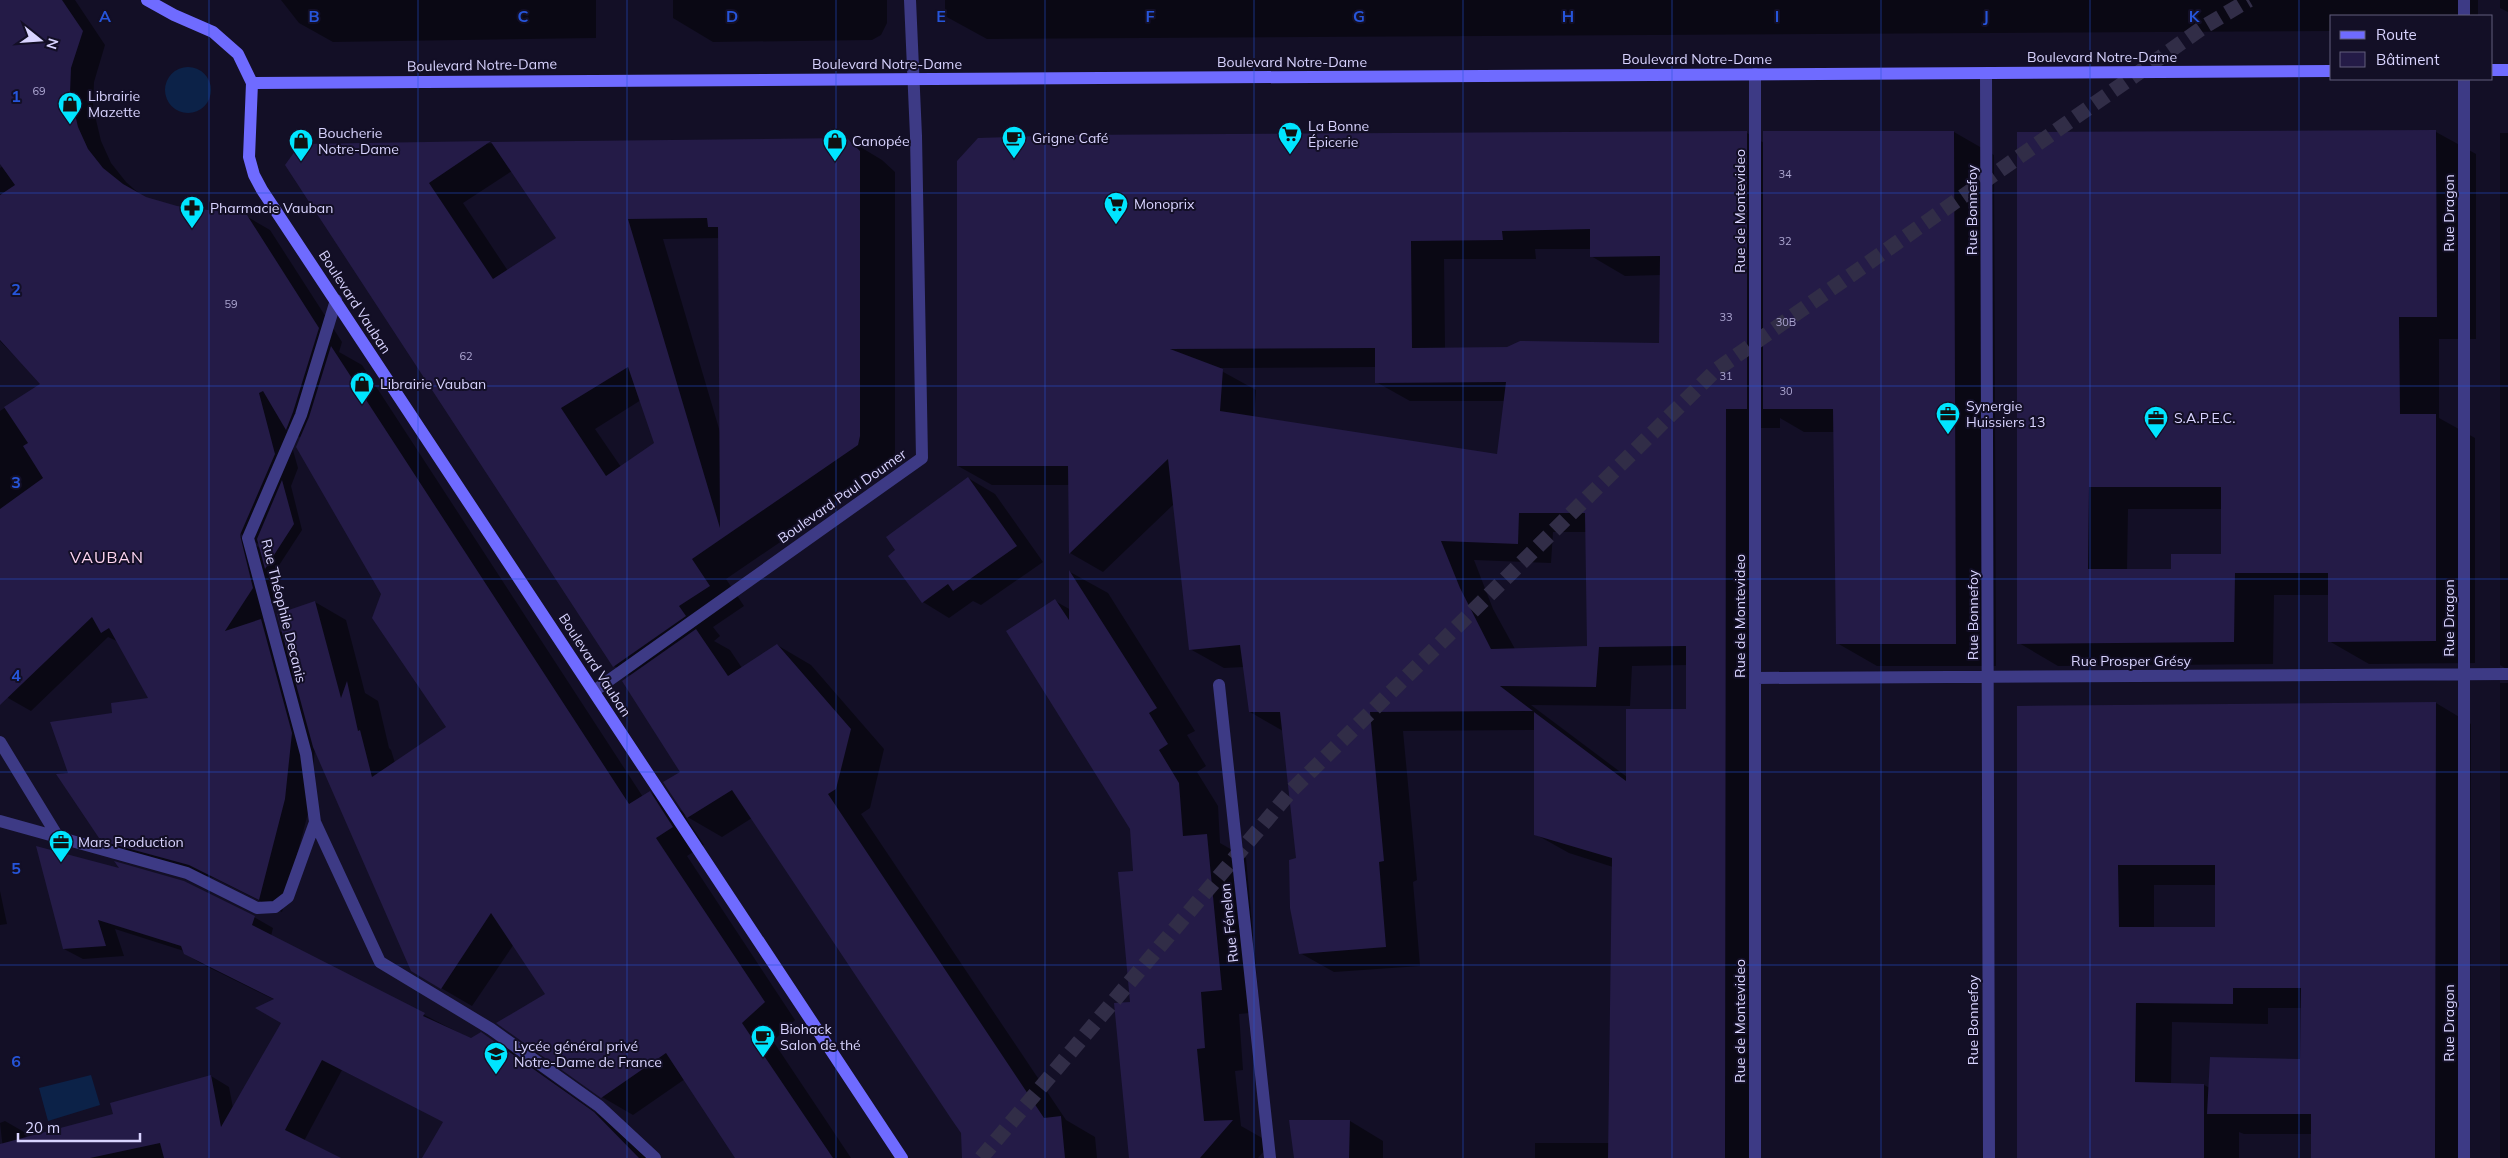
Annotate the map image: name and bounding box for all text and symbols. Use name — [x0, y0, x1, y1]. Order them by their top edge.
text: A — [99, 6, 111, 26]
text: B — [308, 6, 320, 26]
text: C — [518, 6, 529, 26]
text: D — [726, 6, 738, 26]
text: E — [936, 6, 946, 26]
text: F — [1145, 6, 1155, 26]
text: G — [1353, 6, 1365, 26]
text: H — [1562, 6, 1574, 26]
text: I — [1775, 6, 1779, 26]
text: J — [1983, 6, 1989, 26]
text: K — [2189, 6, 2201, 26]
north arrow — [15, 15, 65, 65]
legend — [2330, 15, 2493, 80]
text: Route — [2376, 25, 2417, 44]
text: N — [42, 36, 63, 51]
street label: Boulevard Notre-Dame — [2027, 48, 2177, 66]
street label: Boulevard Notre-Dame — [1622, 50, 1772, 68]
text: Bâtiment — [2376, 50, 2439, 69]
street label: Boulevard Notre-Dame — [1217, 53, 1367, 71]
street label: Boulevard Notre-Dame — [407, 55, 557, 75]
street label: Boulevard Notre-Dame — [812, 55, 962, 73]
house number: 69 — [32, 84, 46, 98]
text: 1 — [11, 86, 21, 106]
place label: Librairie Mazette — [88, 87, 140, 121]
shop icon: Librairie Mazette — [57, 91, 83, 125]
place label: La Bonne Épicerie — [1308, 117, 1369, 151]
supermarket icon: La Bonne Épicerie — [1277, 121, 1303, 155]
place label: Boucherie Notre-Dame — [318, 124, 399, 158]
cafe icon: Grigne Café — [1001, 125, 1027, 159]
shop icon: Boucherie Notre-Dame — [288, 128, 314, 162]
shop icon: Canopée — [822, 128, 848, 162]
place label: Grigne Café — [1032, 129, 1108, 147]
place label: Canopée — [852, 132, 910, 150]
street label: Rue de Montevideo — [1731, 149, 1749, 273]
street label: Rue Bonnefoy — [1963, 164, 1981, 255]
house number: 34 — [1778, 167, 1792, 181]
street label: Rue Dragon — [2440, 174, 2458, 252]
supermarket icon: Monoprix — [1103, 191, 1129, 225]
pharmacy icon: Pharmacie Vauban — [179, 195, 205, 229]
place label: Monoprix — [1134, 195, 1195, 213]
place label: Pharmacie Vauban — [210, 199, 333, 217]
house number: 32 — [1778, 234, 1792, 248]
street label: Boulevard Vauban — [315, 247, 395, 357]
text: 2 — [11, 279, 21, 299]
house number: 59 — [224, 297, 238, 311]
house number: 33 — [1719, 310, 1733, 324]
house number: 30B — [1776, 315, 1796, 329]
house number: 62 — [459, 349, 473, 363]
house number: 31 — [1719, 369, 1733, 383]
shop icon: Librairie Vauban — [349, 371, 375, 405]
place label: Librairie Vauban — [380, 375, 486, 393]
house number: 30 — [1779, 384, 1793, 398]
place label: Synergie Huissiers 13 — [1966, 397, 2045, 431]
office icon: Synergie Huissiers 13 — [1935, 401, 1961, 435]
office icon: S.A.P.E.C. — [2143, 405, 2169, 439]
place label: S.A.P.E.C. — [2174, 409, 2235, 427]
street label: Boulevard Paul Doumer — [774, 444, 911, 547]
text: 3 — [11, 472, 21, 492]
street label: Rue Théophile Decanis — [257, 537, 311, 685]
district label: VAUBAN — [70, 547, 144, 567]
street label: Rue de Montevideo — [1731, 554, 1749, 678]
street label: Rue Bonnefoy — [1964, 569, 1982, 660]
street label: Rue Dragon — [2440, 579, 2458, 657]
street label: Boulevard Vauban — [555, 610, 635, 720]
street label: Rue Prosper Grésy — [2071, 652, 2191, 670]
text: 4 — [11, 665, 21, 685]
office icon: Mars Production — [48, 829, 74, 863]
place label: Mars Production — [78, 833, 184, 851]
text: 5 — [11, 858, 21, 878]
street label: Rue Fénelon — [1216, 882, 1242, 964]
street label: Rue de Montevideo — [1731, 959, 1749, 1083]
street label: Rue Bonnefoy — [1964, 974, 1982, 1065]
street label: Rue Dragon — [2440, 984, 2458, 1062]
place label: Biohack Salon de thé — [780, 1020, 861, 1054]
cafe icon: Biohack Salon de thé — [750, 1024, 776, 1058]
place label: Lycée général privé Notre-Dame de France — [514, 1037, 662, 1071]
school or university icon: Lycée général privé Notre-Dame de France — [483, 1041, 509, 1075]
text: 6 — [11, 1051, 21, 1071]
scale bar — [18, 1110, 140, 1142]
text: 20 m — [25, 1118, 60, 1137]

